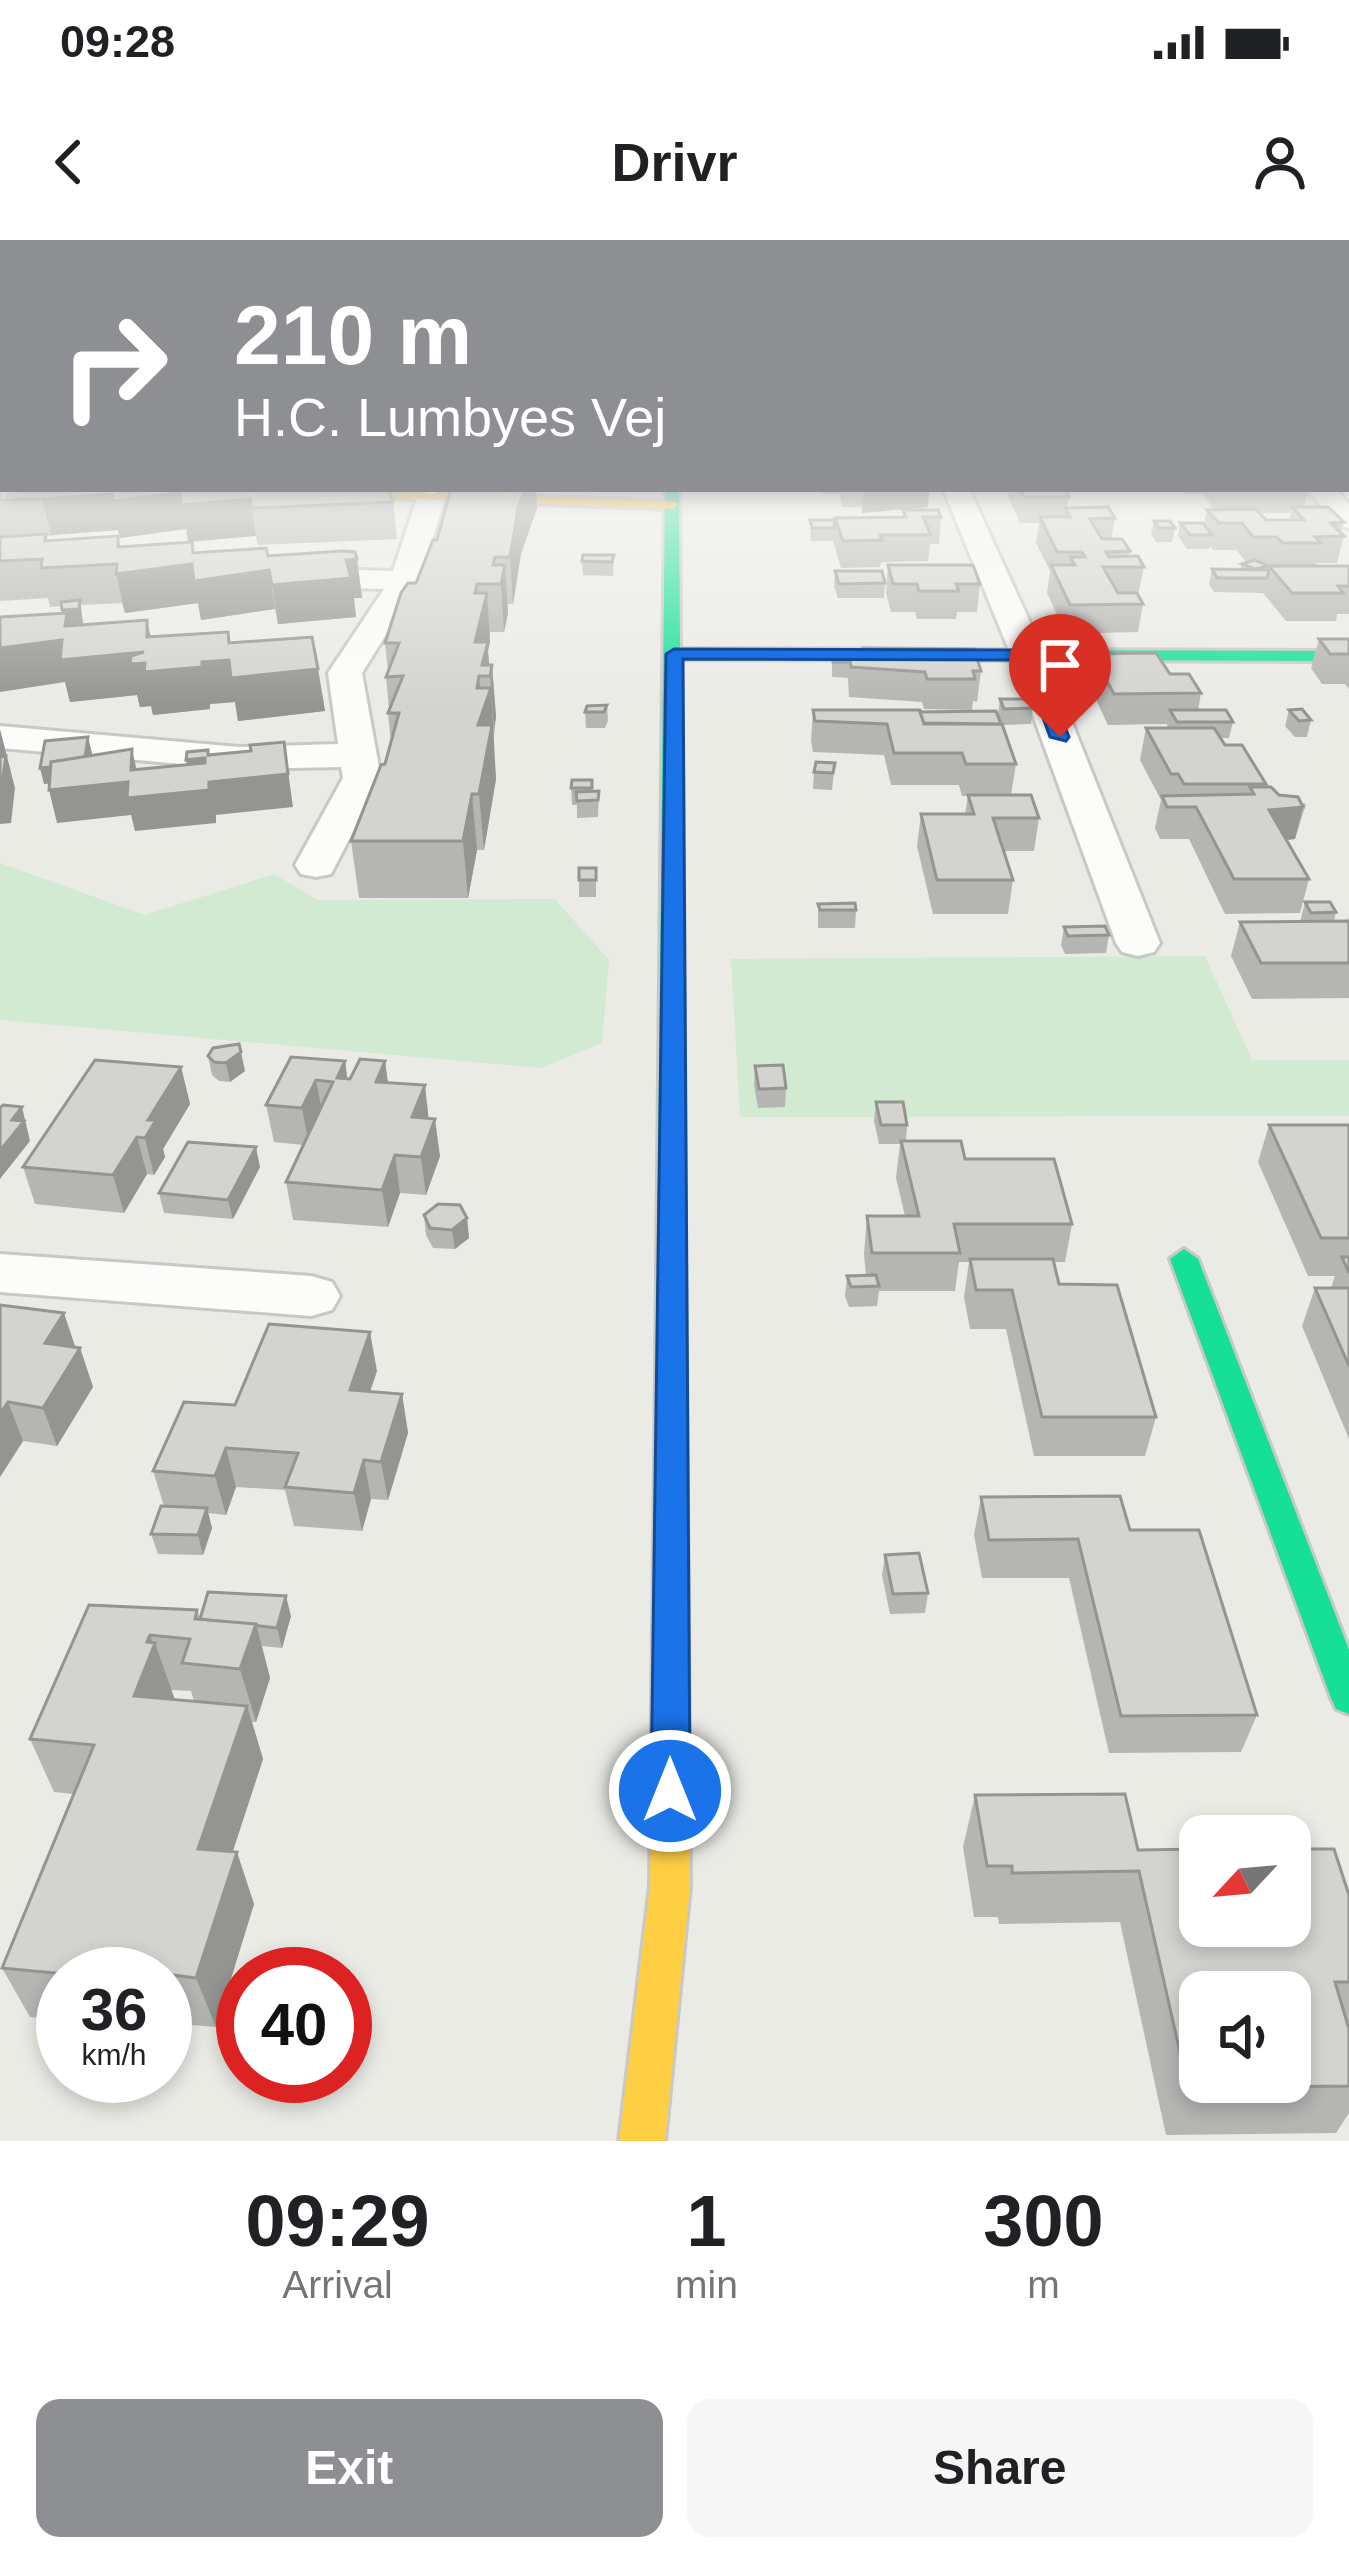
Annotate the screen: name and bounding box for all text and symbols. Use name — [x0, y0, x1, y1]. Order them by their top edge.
text: 09:28 — [60, 16, 175, 67]
icon: back — [36, 129, 102, 195]
icon: person — [1247, 129, 1313, 195]
text: Drivr — [611, 132, 738, 192]
icon: right — [36, 288, 192, 444]
text: 210 m — [234, 288, 472, 382]
text: H.C. Lumbyes Vej — [234, 387, 666, 447]
pin — [1009, 614, 1111, 737]
icon: arrive — [1027, 632, 1093, 698]
position arrow — [607, 1728, 733, 1854]
north arrow — [1179, 1815, 1311, 1947]
map controls — [1179, 1815, 1311, 2103]
speed limit sign: 40 — [216, 1947, 372, 2103]
button: sound — [1179, 1971, 1311, 2103]
text: 36 — [81, 1976, 147, 2043]
text: km/h — [81, 2038, 147, 2071]
text: 09:29 — [245, 2181, 430, 2261]
text: 1 — [686, 2181, 727, 2261]
text: 300 — [983, 2181, 1104, 2261]
text: Arrival — [282, 2263, 393, 2306]
text: min — [675, 2263, 738, 2306]
text: m — [1027, 2263, 1060, 2306]
button: Exit — [36, 2399, 663, 2537]
button: Share — [687, 2399, 1313, 2537]

